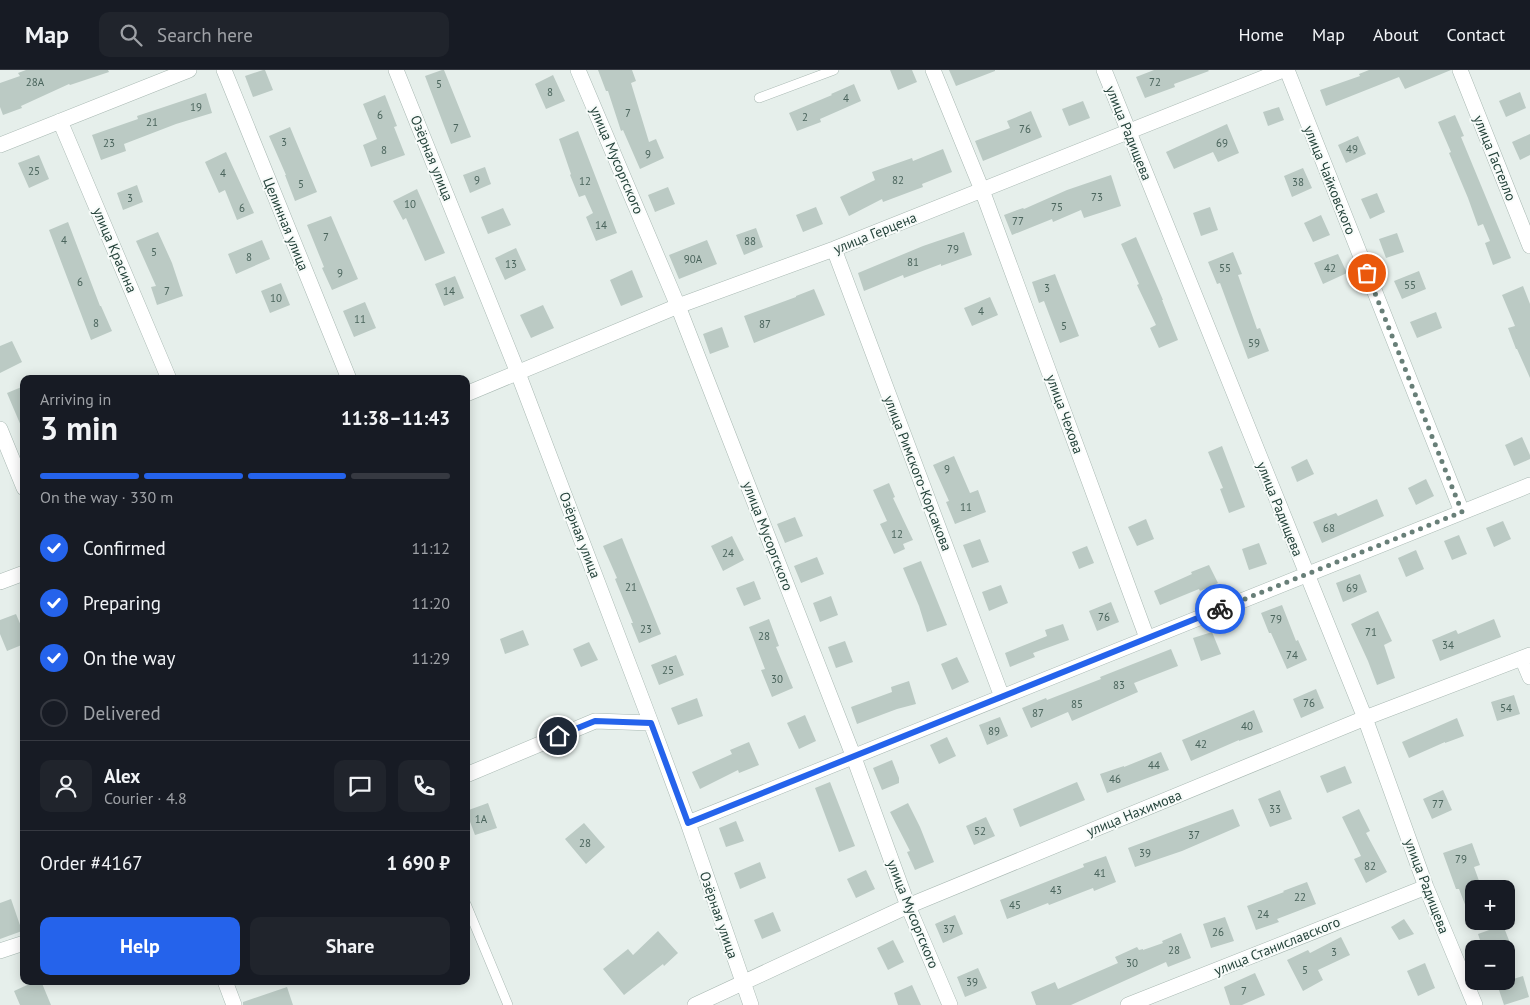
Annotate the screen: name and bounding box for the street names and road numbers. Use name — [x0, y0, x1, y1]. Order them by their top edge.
street label: улица Радищева — [1102, 83, 1156, 183]
street label: улица Мусоргского — [586, 103, 648, 217]
street label: Озёрная улица — [407, 112, 457, 204]
street label: улица Гастелло — [1470, 113, 1520, 203]
street label: улица Чайковского — [1300, 123, 1360, 237]
street label: Целинная улица — [259, 175, 313, 273]
street label: улица Красина — [89, 205, 141, 295]
street label: улица Герцена — [831, 208, 919, 258]
street label: улица Чехова — [1042, 372, 1088, 456]
street label: улица Римского-Корсакова — [880, 393, 956, 553]
street label: улица Радищева — [1253, 459, 1307, 559]
street label: улица Мусоргского — [739, 479, 797, 593]
street label: Озёрная улица — [555, 489, 605, 581]
street label: улица Нахимова — [1084, 786, 1184, 840]
street label: улица Радищева — [1401, 836, 1453, 936]
street label: улица Мусоргского — [883, 857, 943, 971]
street label: Озёрная улица — [696, 869, 742, 961]
street label: улица Станиславского — [1211, 913, 1343, 979]

